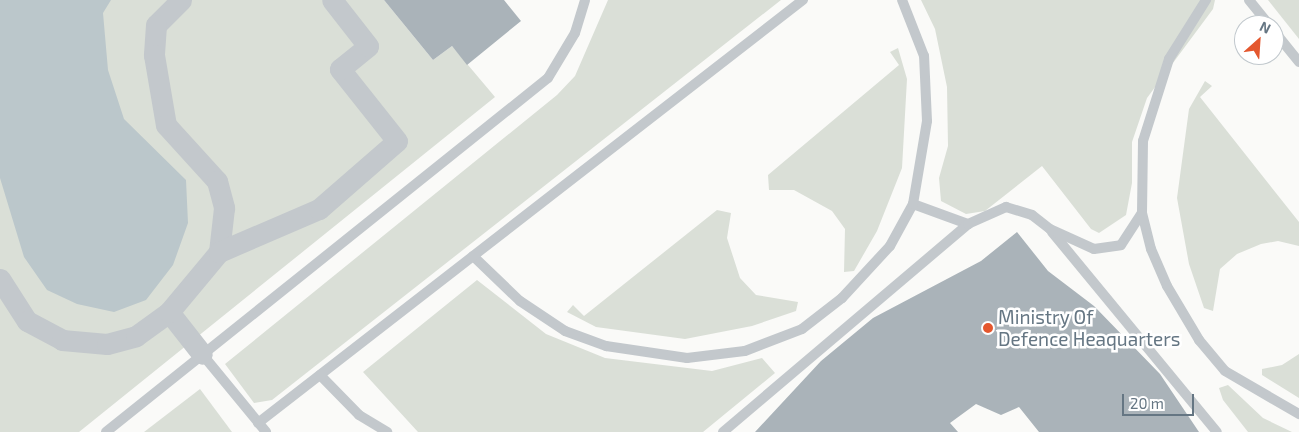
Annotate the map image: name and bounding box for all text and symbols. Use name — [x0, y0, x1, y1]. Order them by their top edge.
north arrow — [1234, 15, 1284, 65]
text: N — [1257, 17, 1274, 37]
place label: Ministry Of Defence Heaquarters — [998, 306, 1180, 350]
marker: Ministry Of Defence Heaquarters — [982, 322, 994, 334]
scale bar — [1124, 384, 1196, 416]
text: 20 m — [1130, 394, 1164, 412]

